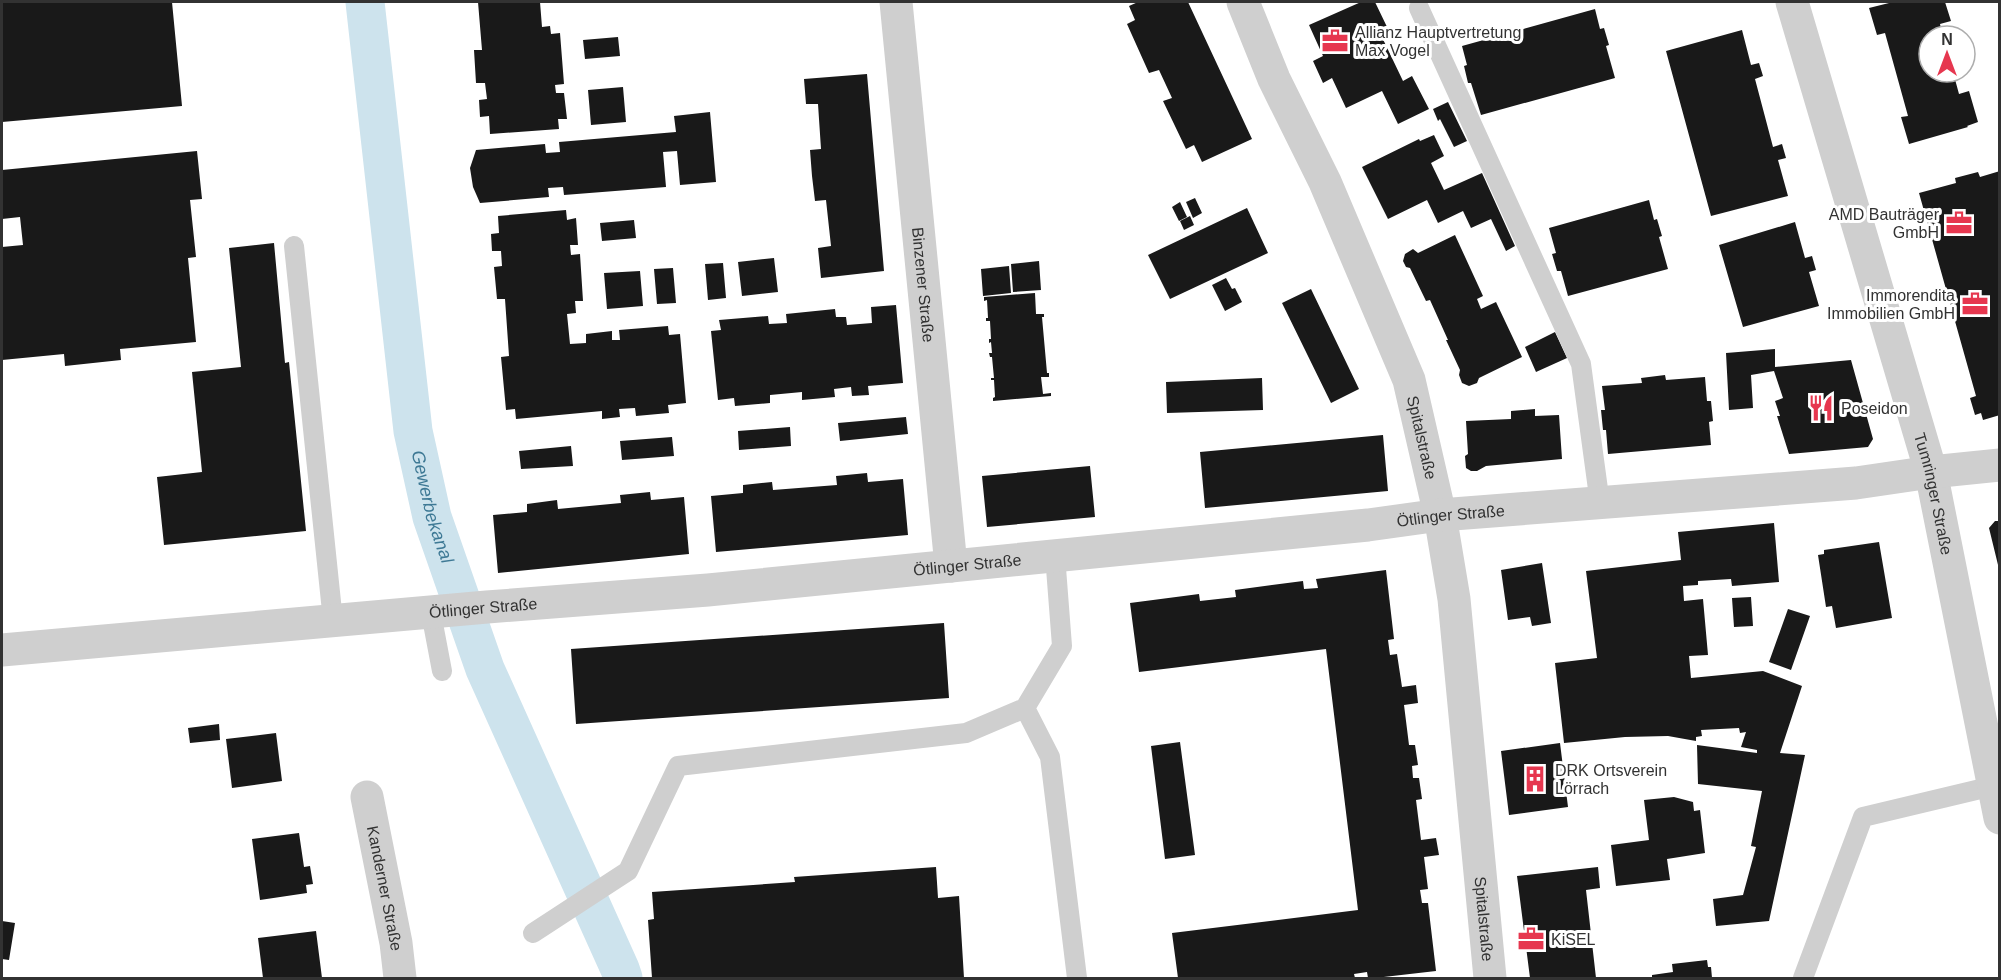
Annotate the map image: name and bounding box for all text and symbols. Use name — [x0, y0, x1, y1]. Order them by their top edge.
place label: Allianz Hauptvertretung Max Vogel — [1355, 24, 1521, 59]
north arrow — [1917, 24, 1977, 84]
office icon: Allianz Hauptvertretung Max Vogel — [1320, 26, 1350, 56]
text: N — [1941, 31, 1953, 48]
place label: AMD Bauträger GmbH — [1829, 206, 1940, 241]
office icon: AMD Bauträger GmbH — [1944, 208, 1974, 238]
street label: Binzener Straße — [909, 226, 937, 343]
place label: Immorendita Immobilien GmbH — [1827, 287, 1955, 322]
office icon: Immorendita Immobilien GmbH — [1960, 289, 1990, 319]
restaurant icon: Poseidon — [1806, 393, 1836, 423]
street label: Spitalstraße — [1404, 394, 1440, 481]
place label: Poseidon — [1841, 400, 1908, 417]
street label: Tumringer Straße — [1911, 431, 1955, 557]
water label: Gewerbekanal — [408, 449, 458, 567]
street label: Ötlinger Straße — [1396, 502, 1505, 530]
street label: Ötlinger Straße — [912, 551, 1022, 579]
street label: Ötlinger Straße — [428, 595, 538, 621]
place label: DRK Ortsverein Lörrach — [1555, 762, 1667, 797]
building icon: DRK Ortsverein Lörrach — [1520, 764, 1550, 794]
street label: Kanderner Straße — [364, 824, 405, 952]
street label: Spitalstraße — [1471, 876, 1496, 962]
office icon: KiSEL — [1516, 924, 1546, 954]
place label: KiSEL — [1551, 931, 1596, 948]

